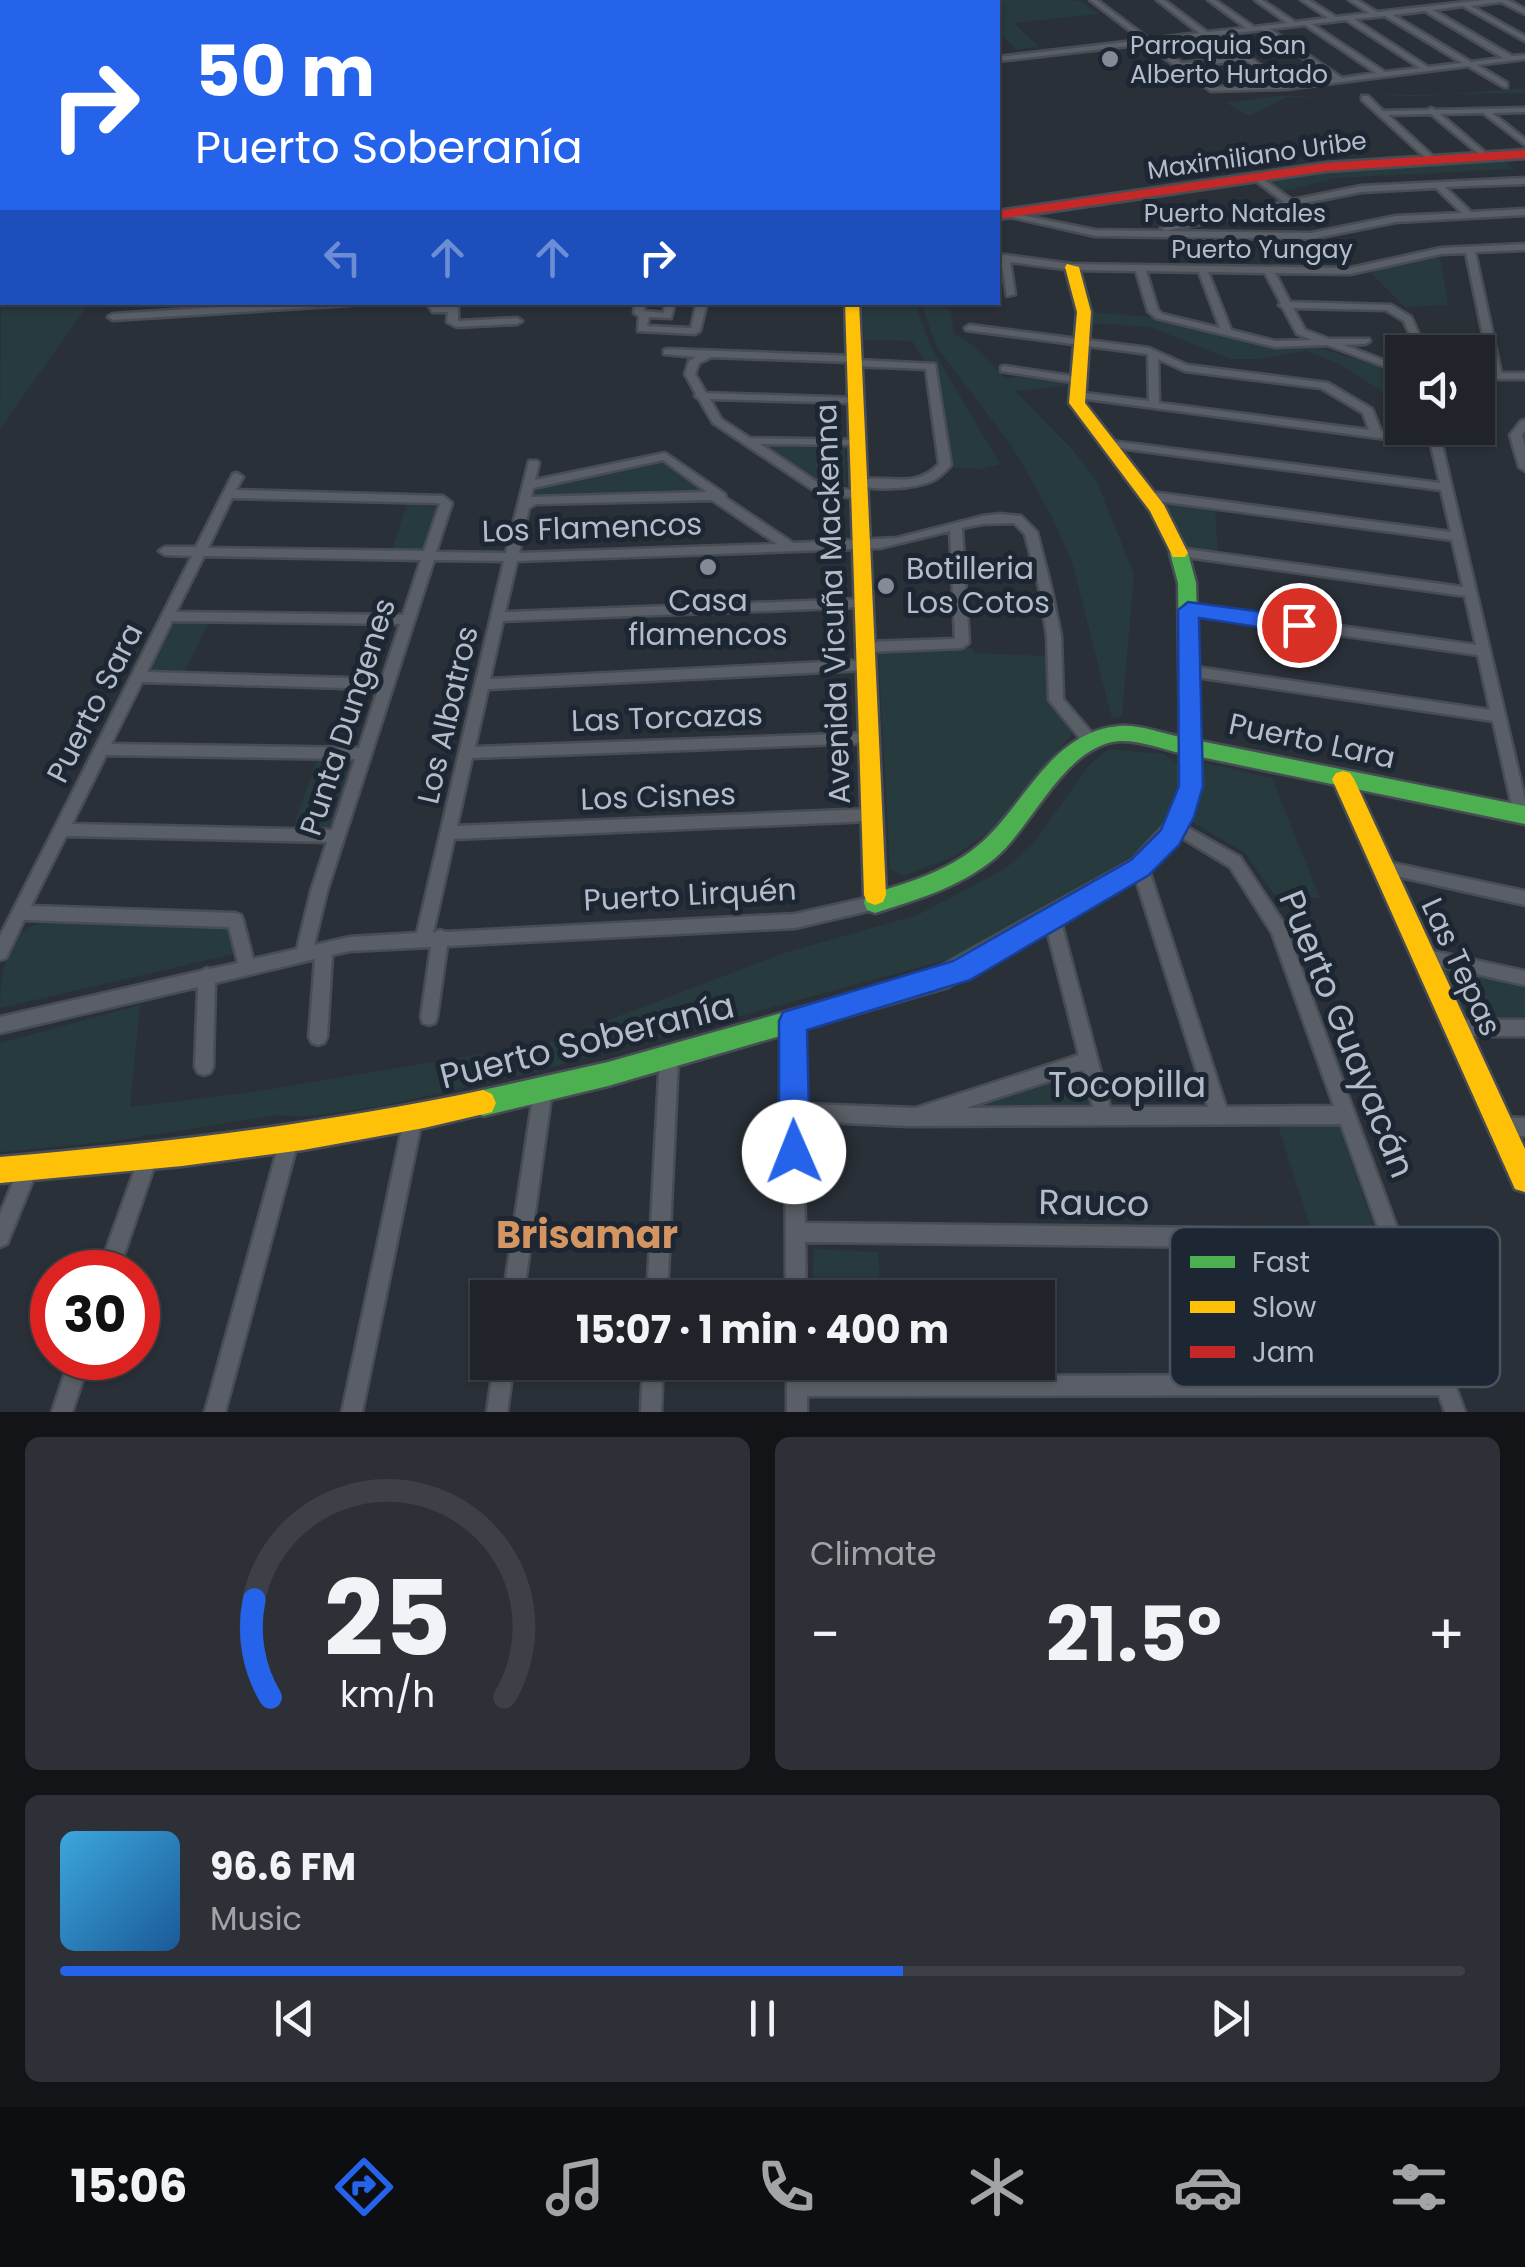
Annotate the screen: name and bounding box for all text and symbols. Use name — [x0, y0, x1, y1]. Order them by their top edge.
text: 50 m — [195, 22, 375, 121]
place label: Parroquia San Alberto Hurtado — [1130, 28, 1328, 92]
icon: right — [30, 40, 160, 170]
marker: Parroquia San Alberto Hurtado — [1099, 48, 1121, 70]
text: Puerto Soberanía — [195, 116, 583, 179]
street label: Maximiliano Uribe — [1145, 123, 1369, 188]
street label: Puerto Natales — [1144, 196, 1326, 231]
icon: left — [315, 230, 370, 285]
icon: ahead — [420, 230, 475, 285]
icon: ahead — [525, 230, 580, 285]
icon: right — [630, 230, 685, 285]
street label: Puerto Yungay — [1171, 232, 1353, 267]
map controls — [1385, 335, 1495, 445]
button: sound — [1385, 335, 1495, 445]
street label: Avenida Vicuña Mackenna — [804, 403, 861, 805]
street label: Los Flamencos — [481, 502, 703, 553]
place label: Botilleria Los Cotos — [906, 547, 1050, 624]
marker: Casa flamencos — [697, 556, 719, 578]
marker: Botilleria Los Cotos — [875, 575, 897, 597]
place label: Casa flamencos — [628, 579, 788, 656]
pin — [1257, 583, 1342, 668]
street label: Punta Dungenes — [289, 593, 406, 841]
icon: arrive — [1272, 598, 1327, 653]
street label: Puerto Sara — [36, 616, 153, 790]
street label: Los Albatros — [406, 622, 489, 808]
street label: Las Torcazas — [570, 693, 763, 742]
street label: Puerto Lara — [1225, 702, 1399, 779]
street label: Los Cisnes — [580, 772, 736, 821]
street label: Puerto Lirquén — [582, 867, 798, 922]
street label: Puerto Guayacán — [1267, 883, 1427, 1185]
street label: Las Tepas — [1411, 891, 1512, 1043]
street label: Puerto Soberanía — [435, 980, 739, 1101]
street label: Tocopilla — [1048, 1060, 1206, 1109]
position arrow — [742, 1100, 846, 1204]
street label: Rauco — [1038, 1177, 1150, 1228]
district label: Brisamar — [496, 1208, 678, 1261]
legend — [1170, 1227, 1500, 1387]
text: Fast — [1252, 1243, 1310, 1282]
speed limit sign: 30 — [30, 1250, 160, 1380]
text: Slow — [1252, 1288, 1316, 1327]
text: 15:07 · 1 min · 400 m — [576, 1303, 949, 1356]
text: Jam — [1252, 1333, 1315, 1372]
text: Climate — [810, 1531, 937, 1576]
text: 25 — [324, 1546, 451, 1691]
text: 21.5° — [1046, 1582, 1222, 1687]
text: − — [810, 1596, 840, 1673]
text: + — [1427, 1596, 1465, 1673]
text: km/h — [340, 1669, 435, 1720]
text: 96.6 FM — [210, 1840, 356, 1893]
text: Music — [210, 1896, 302, 1941]
icon: previous — [267, 1991, 322, 2046]
icon: pause — [735, 1991, 790, 2046]
icon: next — [1203, 1991, 1258, 2046]
icon: directions — [329, 2152, 399, 2222]
icon: music — [540, 2152, 610, 2222]
icon: phone — [751, 2152, 821, 2222]
icon: climate — [962, 2152, 1032, 2222]
icon: car — [1173, 2152, 1243, 2222]
icon: filters — [1384, 2152, 1454, 2222]
text: 15:06 — [71, 2155, 188, 2218]

